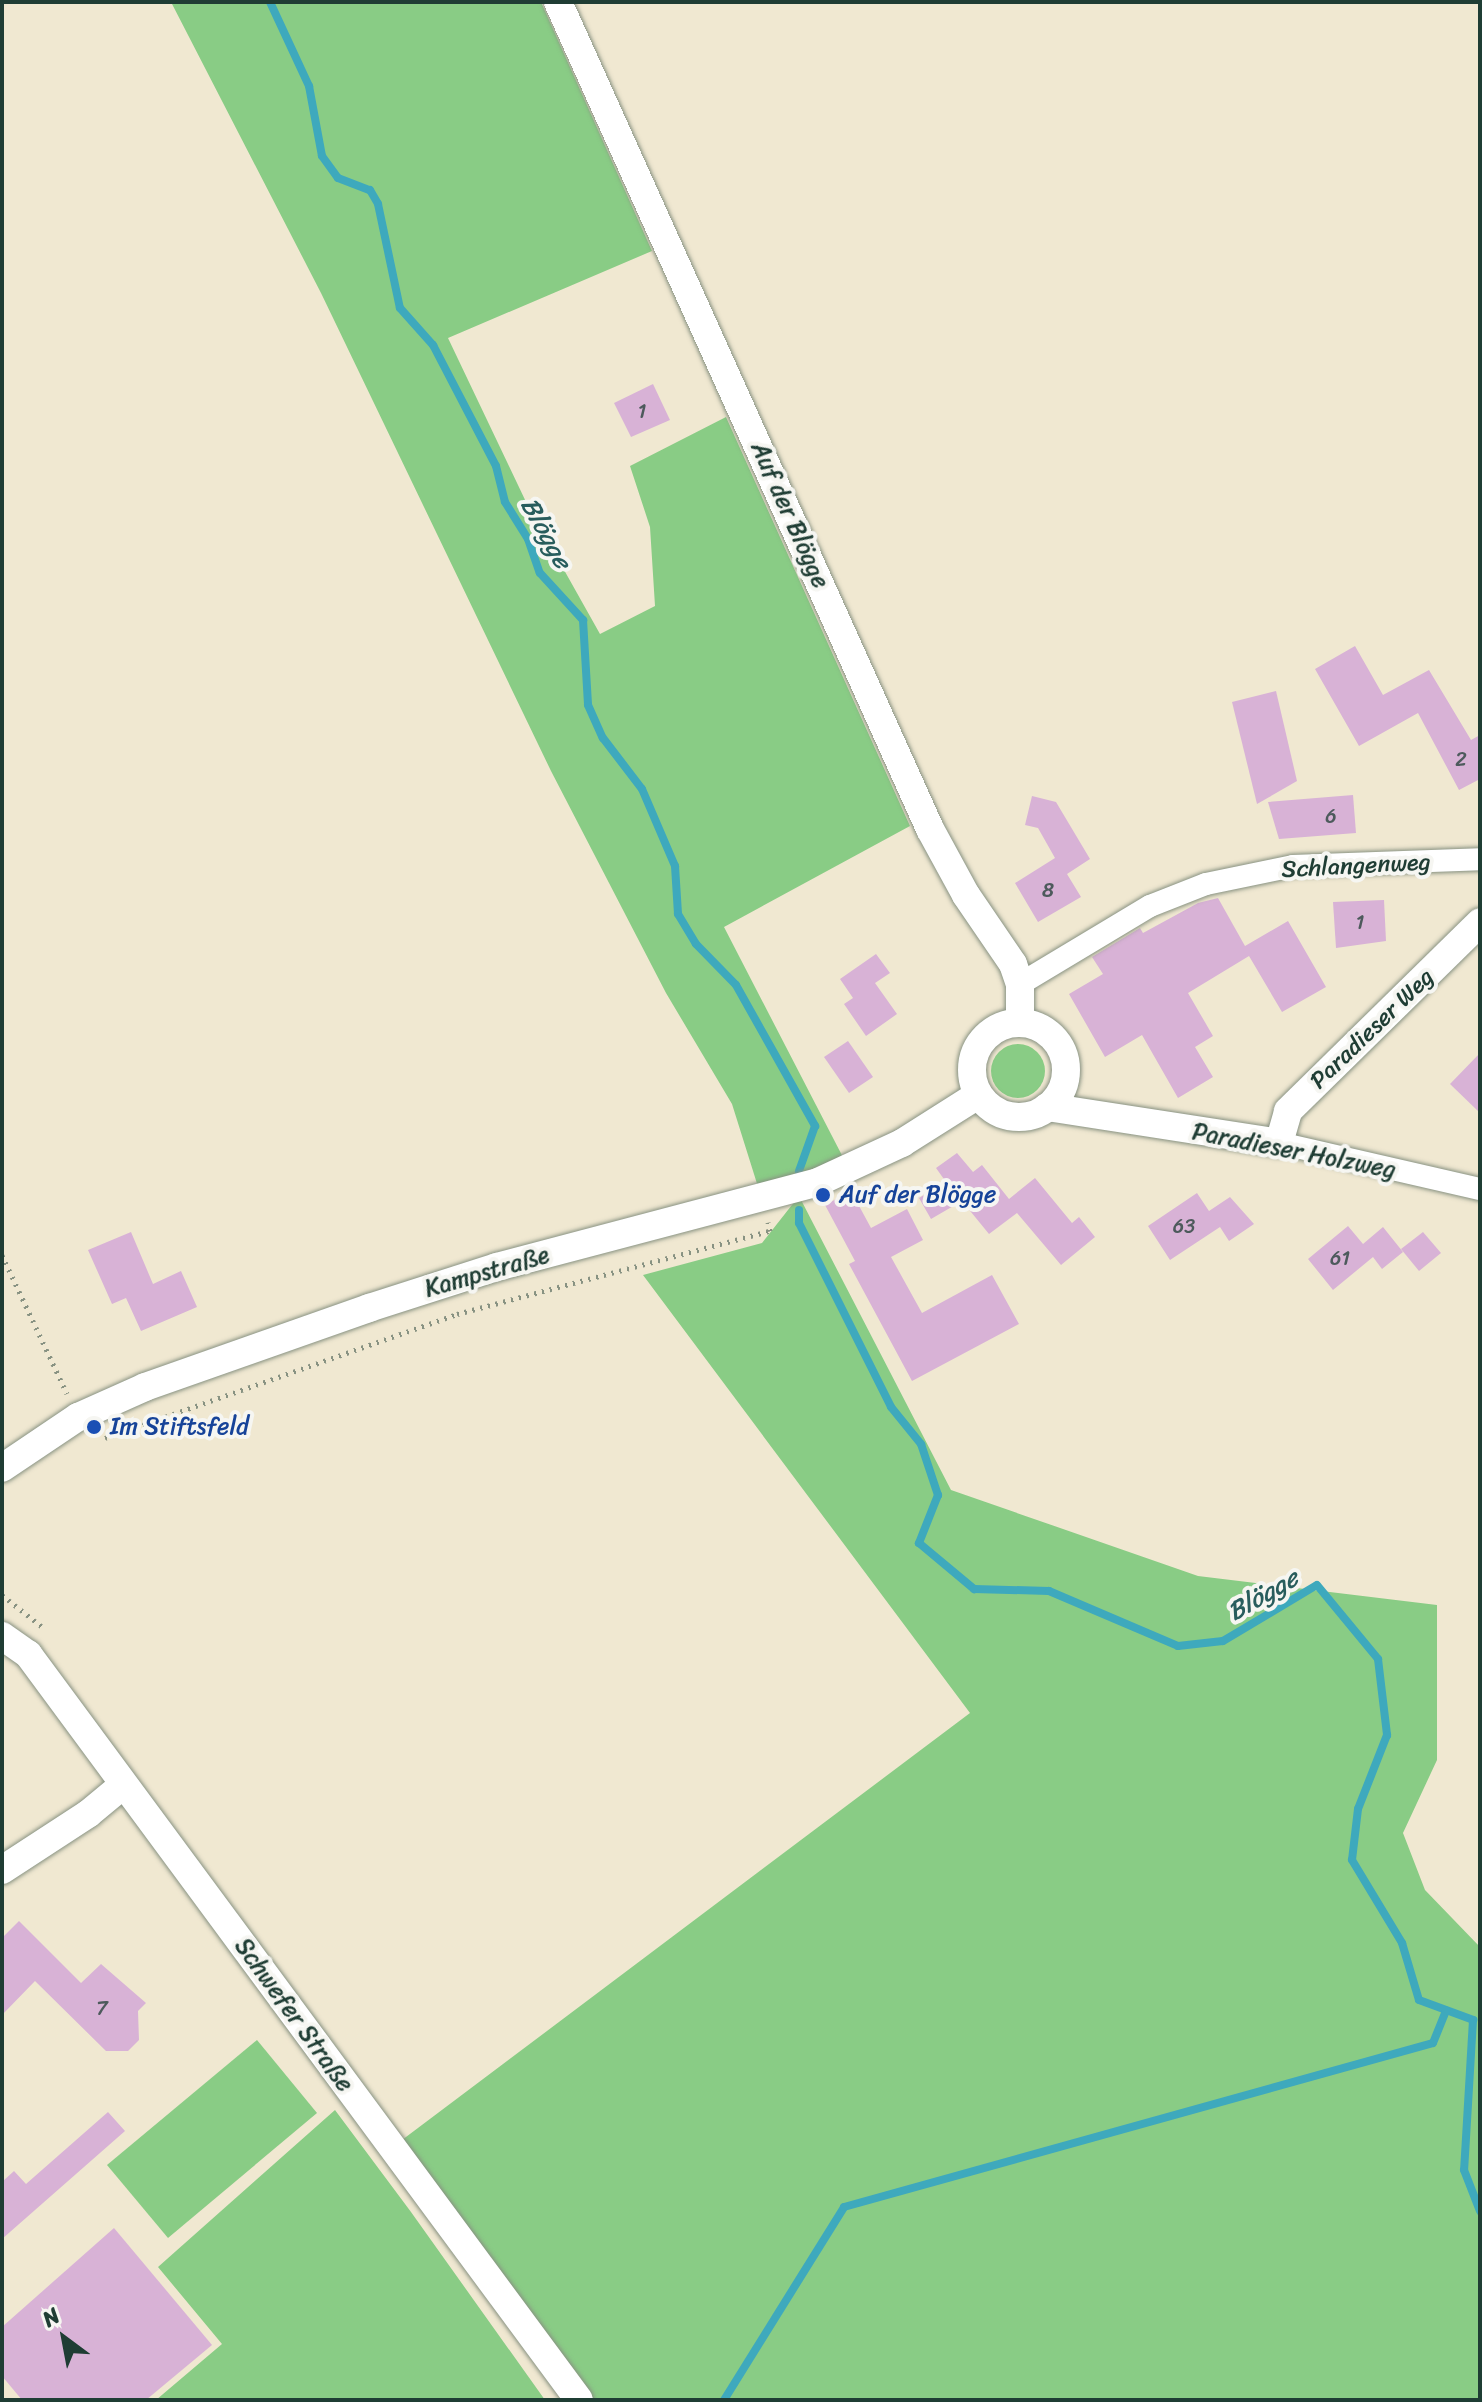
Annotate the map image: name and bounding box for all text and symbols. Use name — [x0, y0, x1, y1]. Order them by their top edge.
house number: 1 — [638, 399, 646, 423]
street label: Auf der Blögge — [745, 437, 835, 593]
water label: Blögge — [514, 492, 578, 574]
house number: 2 — [1455, 747, 1467, 771]
house number: 6 — [1325, 804, 1337, 828]
street label: Schlangenweg — [1281, 848, 1431, 884]
house number: 8 — [1042, 878, 1054, 902]
house number: 1 — [1356, 910, 1364, 934]
street label: Paradieser Weg — [1304, 963, 1440, 1095]
street label: Paradieser Holzweg — [1190, 1117, 1398, 1185]
place label: Auf der Blögge — [839, 1181, 996, 1209]
marker: Auf der Blögge — [814, 1186, 832, 1204]
house number: 63 — [1173, 1214, 1195, 1238]
street label: Kampstraße — [421, 1241, 553, 1303]
house number: 61 — [1330, 1246, 1350, 1270]
place label: Im Stiftsfeld — [110, 1413, 250, 1441]
marker: Im Stiftsfeld — [85, 1418, 103, 1436]
water label: Blögge — [1222, 1562, 1304, 1628]
street label: Schwefer Straße — [228, 1932, 360, 2098]
house number: 7 — [96, 1996, 108, 2020]
text: N — [34, 2297, 68, 2338]
north arrow — [24, 2298, 104, 2378]

